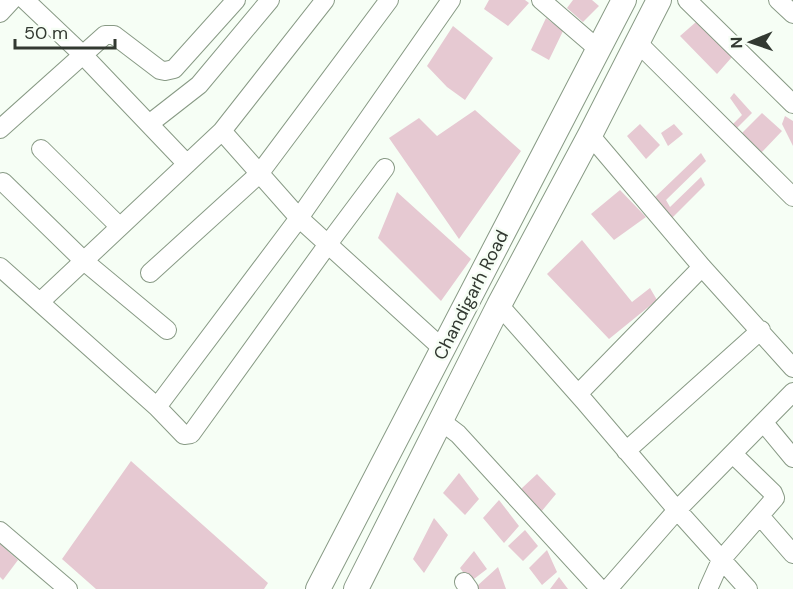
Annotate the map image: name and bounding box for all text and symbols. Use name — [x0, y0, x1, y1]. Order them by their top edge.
scale bar — [15, 12, 116, 50]
north arrow — [721, 12, 781, 72]
text: 50 m — [24, 21, 68, 45]
text: N — [726, 36, 747, 49]
street label: Chandigarh Road — [428, 226, 514, 364]

